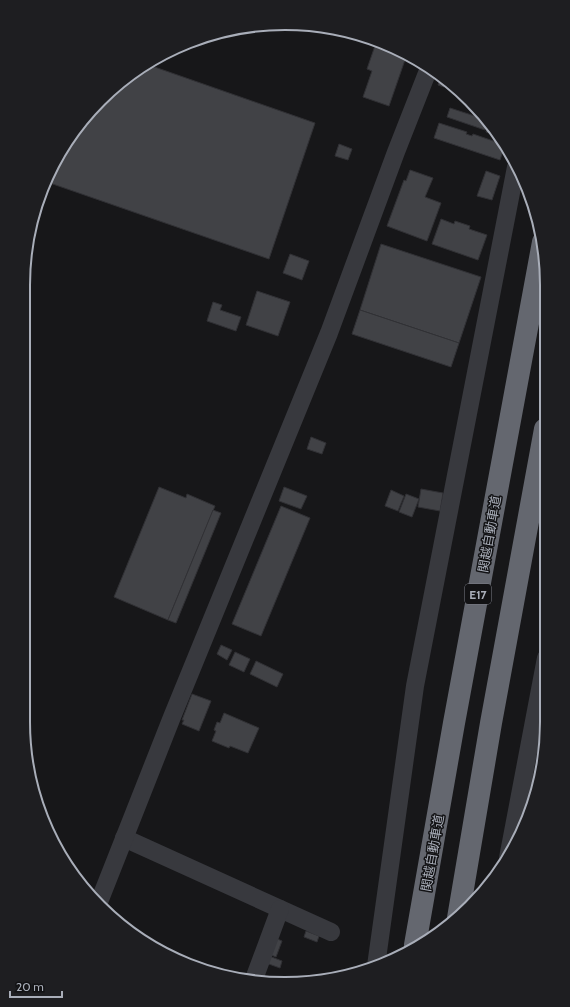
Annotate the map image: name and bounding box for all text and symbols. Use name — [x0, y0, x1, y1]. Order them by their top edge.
street label: 関越自動車道 — [474, 494, 504, 574]
road number: E17 — [465, 584, 491, 604]
street label: 関越自動車道 — [417, 813, 447, 893]
scale bar — [10, 973, 62, 999]
text: 20 m — [16, 979, 44, 994]

